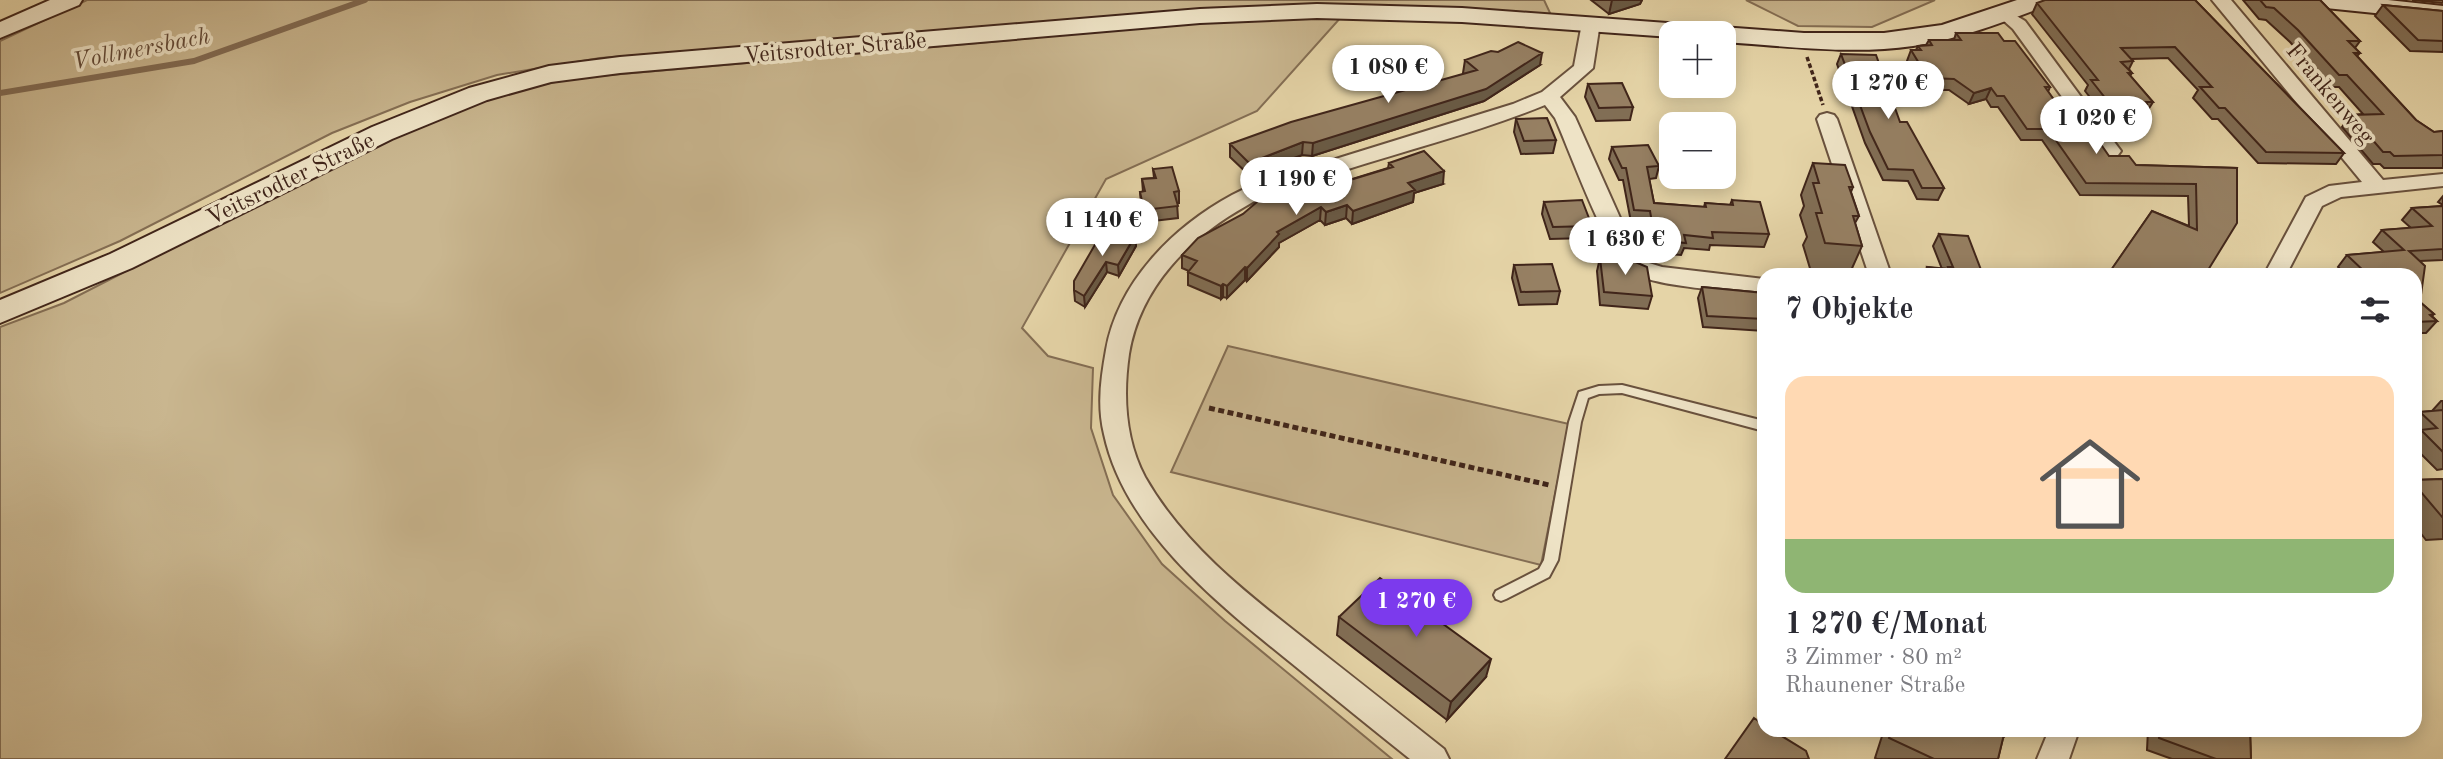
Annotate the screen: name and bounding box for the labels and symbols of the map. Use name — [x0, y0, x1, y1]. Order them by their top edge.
water label: Vollmersbach — [71, 25, 212, 75]
street label: Veitsrodter Straße — [743, 29, 928, 68]
street label: Frankenweg — [2281, 39, 2379, 149]
pin: 1 080 € — [1323, 46, 1453, 105]
pin: 1 270 € — [1823, 61, 1953, 121]
pin: 1 020 € — [2031, 96, 2161, 156]
street label: Veitsrodter Straße — [203, 129, 378, 230]
pin: 1 190 € — [1231, 158, 1361, 217]
pin: 1 140 € — [1037, 198, 1167, 258]
pin: 1 630 € — [1560, 218, 1690, 277]
pin: 1 270 € — [1351, 580, 1481, 639]

